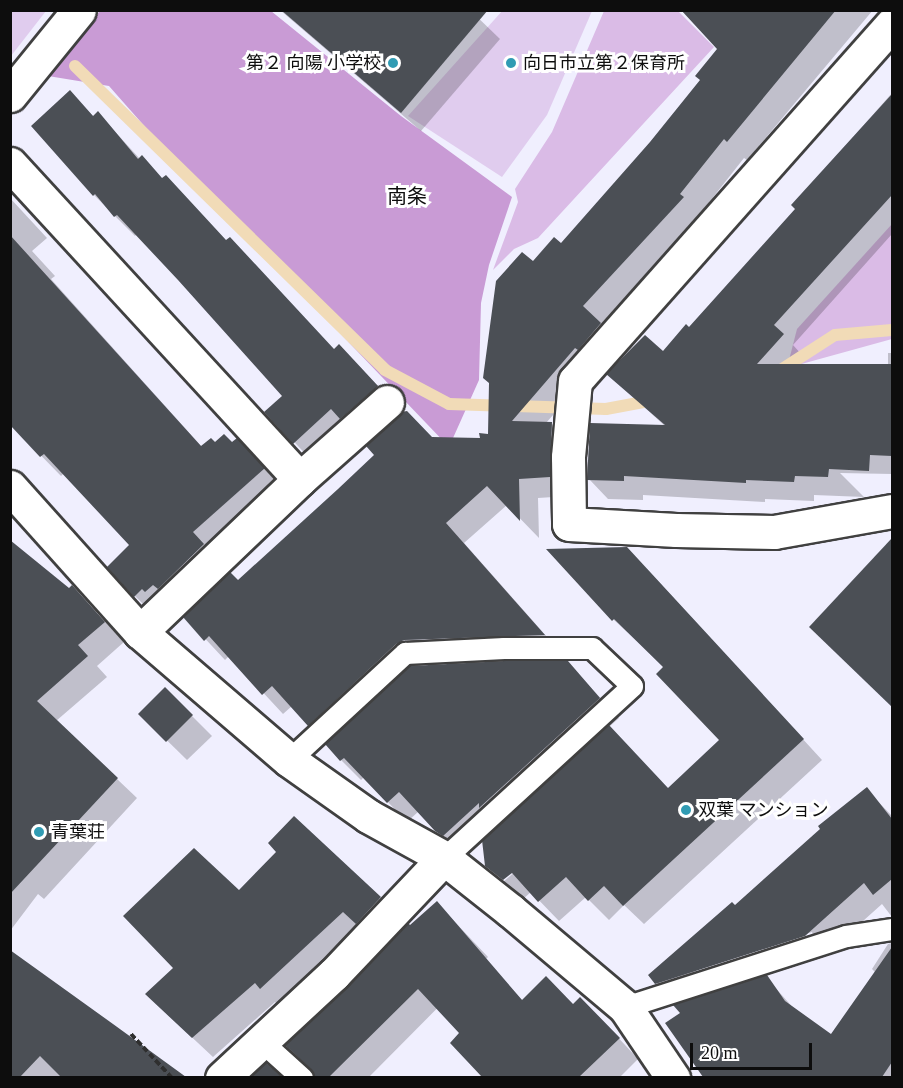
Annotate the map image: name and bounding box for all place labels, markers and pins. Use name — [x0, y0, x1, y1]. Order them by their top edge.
place label: 第２ 向陽 小学校 — [246, 52, 381, 74]
place label: 向日市立第２保育所 — [523, 52, 685, 74]
marker: 第２ 向陽 小学校 — [386, 56, 400, 70]
marker: 向日市立第２保育所 — [504, 56, 518, 70]
place label: 双葉 マンション — [698, 799, 828, 821]
marker: 双葉 マンション — [679, 803, 693, 817]
place label: 青葉荘 — [51, 821, 105, 843]
marker: 青葉荘 — [32, 825, 46, 839]

